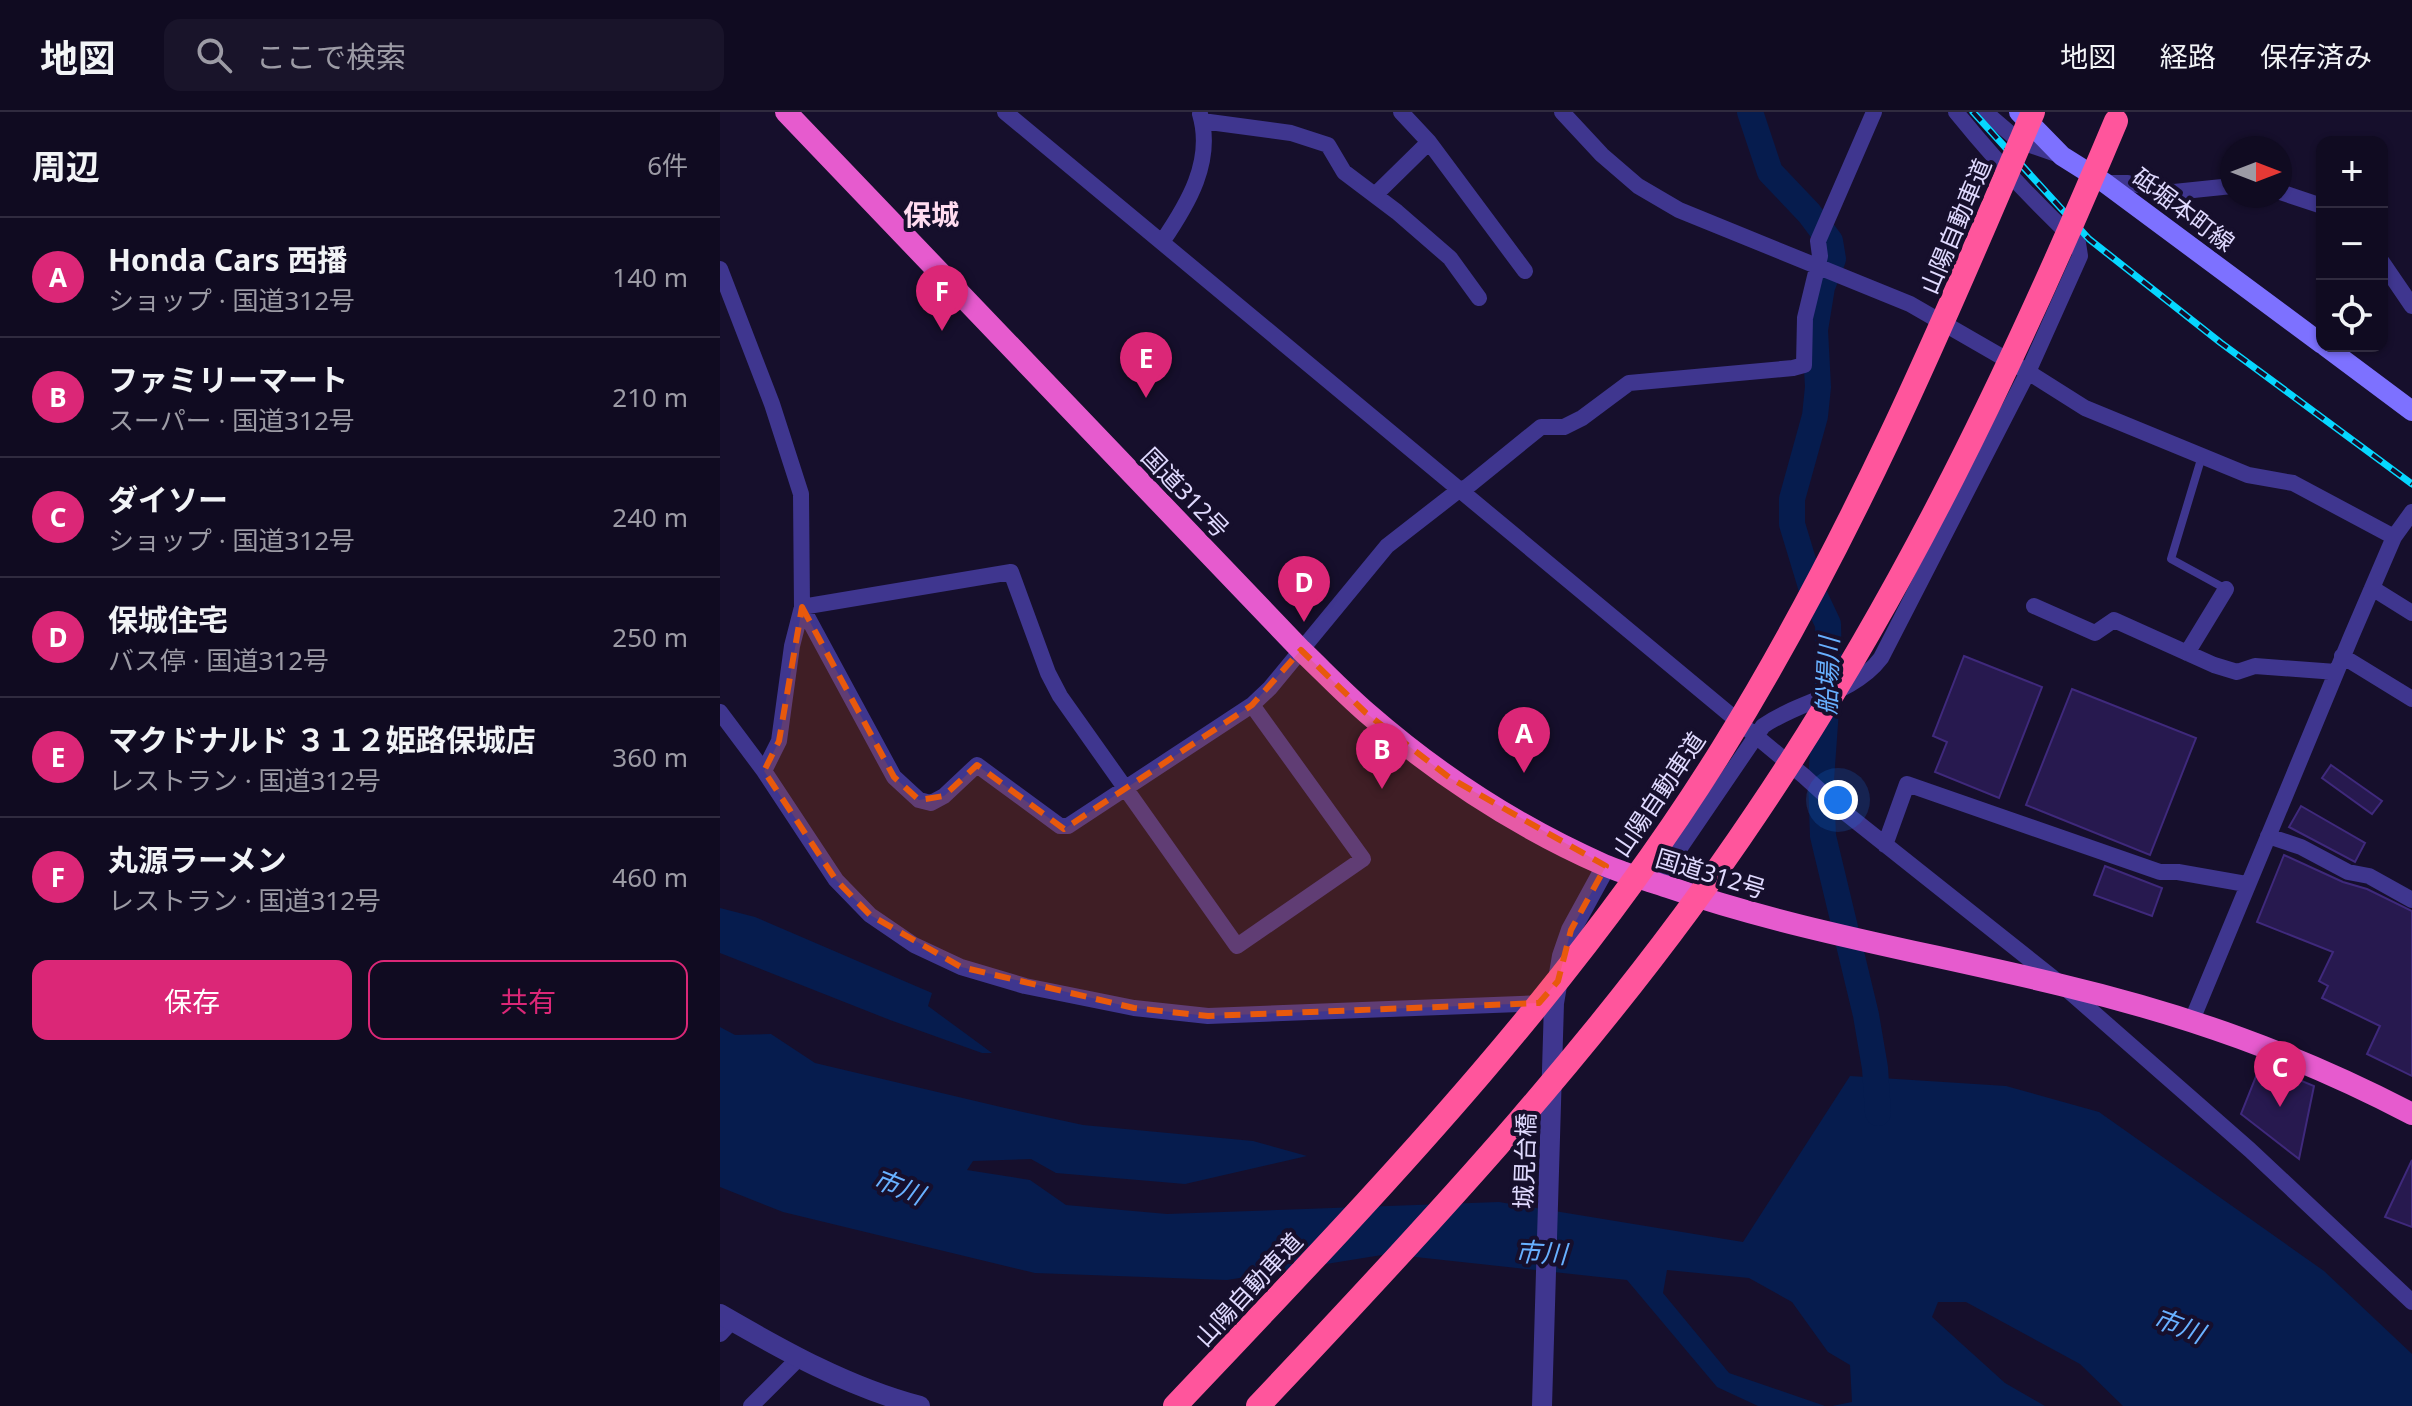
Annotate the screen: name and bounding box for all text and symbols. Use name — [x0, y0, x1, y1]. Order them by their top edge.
search box — [164, 19, 724, 91]
text: 地図 — [40, 31, 116, 83]
icon: search — [192, 33, 236, 77]
text: ここで検索 — [256, 36, 406, 77]
text: 地図 — [2060, 37, 2116, 75]
text: 経路 — [2160, 37, 2216, 75]
text: 保存済み — [2260, 37, 2372, 75]
north arrow — [2220, 136, 2292, 208]
map controls — [2316, 136, 2388, 352]
button: + — [2316, 136, 2388, 208]
text: 周辺 — [32, 143, 100, 189]
text: 6件 — [647, 147, 688, 183]
street label: 山陽自動車道 — [1912, 153, 1998, 299]
street label: 砥堀本町線 — [2126, 160, 2242, 258]
district label: 保城 — [903, 195, 959, 233]
button: − — [2316, 208, 2388, 280]
text: Honda Cars 西播 — [108, 239, 347, 280]
text: A — [49, 259, 67, 295]
text: 140 m — [612, 259, 688, 295]
pin: F — [916, 265, 968, 331]
button: locate — [2316, 280, 2388, 352]
text: ショップ · 国道312号 — [108, 282, 355, 318]
pin: E — [1120, 332, 1172, 398]
text: ファミリーマート — [108, 359, 348, 400]
text: B — [49, 379, 67, 415]
text: 210 m — [612, 379, 688, 415]
text: スーパー · 国道312号 — [108, 402, 355, 438]
street label: 国道312号 — [1135, 440, 1237, 544]
text: ダイソー — [108, 479, 228, 520]
text: C — [50, 499, 66, 535]
text: 240 m — [612, 499, 688, 535]
text: ショップ · 国道312号 — [108, 522, 355, 558]
pin: D — [1278, 556, 1330, 622]
text: 保城住宅 — [108, 599, 228, 640]
text: D — [48, 619, 68, 655]
text: 250 m — [612, 619, 688, 655]
water label: 船場川 — [1808, 633, 1846, 716]
text: バス停 · 国道312号 — [108, 642, 329, 678]
pin: A — [1498, 707, 1550, 773]
text: マクドナルド ３１２姫路保城店 — [108, 719, 536, 760]
pin: B — [1356, 723, 1408, 789]
street label: 山陽自動車道 — [1604, 725, 1712, 863]
text: E — [51, 739, 65, 775]
text: 360 m — [612, 739, 688, 775]
text: レストラン · 国道312号 — [108, 762, 381, 798]
your location — [1818, 780, 1858, 820]
text: 丸源ラーメン — [108, 839, 287, 880]
street label: 国道312号 — [1652, 841, 1770, 905]
text: F — [51, 859, 65, 895]
text: 460 m — [612, 859, 688, 895]
text: レストラン · 国道312号 — [108, 882, 381, 918]
button: 保存 — [32, 960, 352, 1040]
button: 共有 — [368, 960, 688, 1040]
pin: C — [2254, 1041, 2306, 1107]
street label: 城見台橋 — [1506, 1112, 1542, 1210]
water label: 市川 — [868, 1160, 933, 1214]
street label: 山陽自動車道 — [1187, 1225, 1309, 1353]
water label: 市川 — [1514, 1233, 1571, 1271]
water label: 市川 — [2148, 1299, 2213, 1352]

